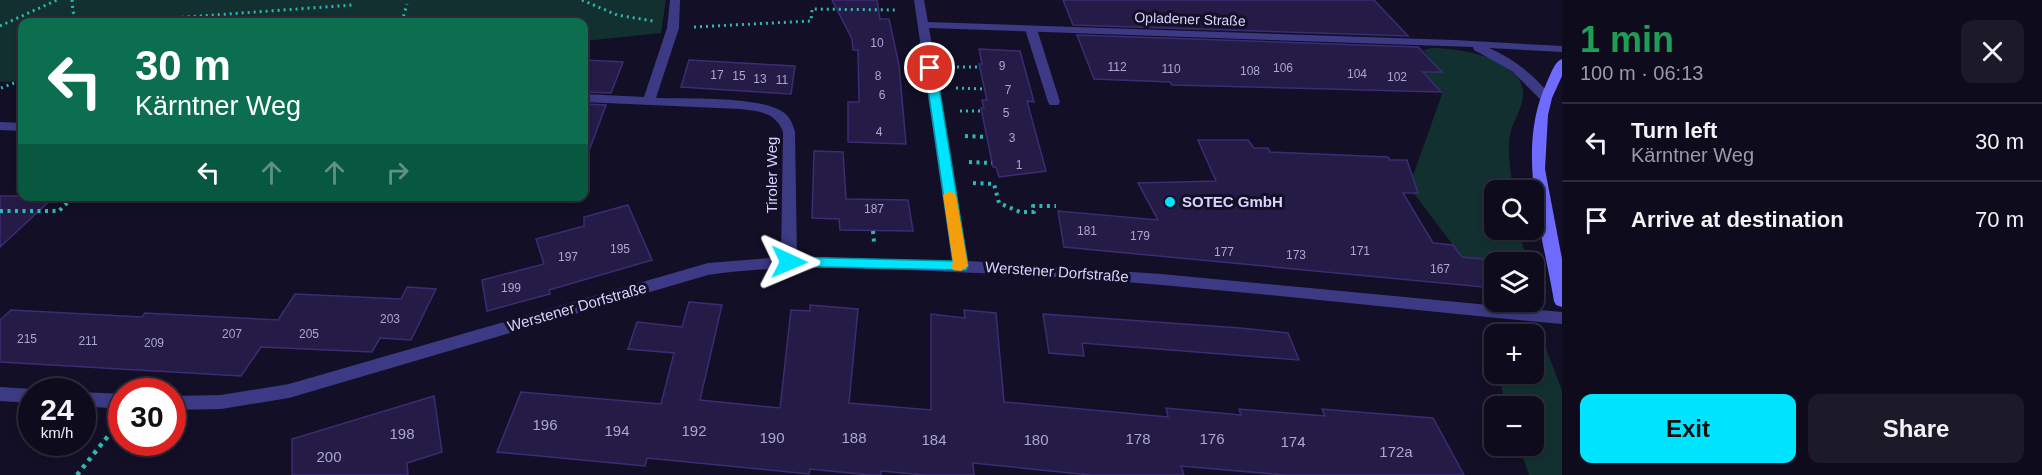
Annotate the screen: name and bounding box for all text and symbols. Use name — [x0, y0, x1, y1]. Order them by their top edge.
street label: Opladener Straße — [1134, 9, 1246, 29]
text: 1 min — [1580, 19, 1674, 60]
button: close — [1961, 20, 2024, 83]
house number: 10 — [870, 36, 884, 50]
icon: left — [36, 42, 114, 120]
text: 30 m — [135, 42, 231, 89]
pin — [904, 42, 955, 93]
icon: arrive — [913, 51, 946, 84]
house number: 9 — [999, 59, 1006, 73]
house number: 112 — [1107, 60, 1127, 74]
house number: 106 — [1273, 61, 1293, 75]
house number: 110 — [1161, 62, 1181, 76]
text: 100 m · 06:13 — [1580, 62, 1703, 84]
house number: 108 — [1240, 64, 1260, 78]
house number: 104 — [1347, 67, 1367, 81]
house number: 17 — [710, 68, 724, 82]
house number: 15 — [732, 69, 746, 83]
house number: 8 — [875, 69, 882, 83]
house number: 102 — [1387, 70, 1407, 84]
house number: 13 — [753, 72, 767, 86]
house number: 11 — [776, 73, 789, 87]
house number: 7 — [1005, 83, 1012, 97]
house number: 6 — [879, 88, 886, 102]
text: Kärntner Weg — [135, 91, 301, 121]
house number: 5 — [1003, 106, 1010, 120]
text: Turn left — [1631, 118, 1717, 143]
house number: 4 — [876, 125, 883, 139]
icon: left — [1580, 126, 1613, 159]
text: 30 m — [1975, 129, 2024, 154]
house number: 3 — [1009, 131, 1016, 145]
street label: Tiroler Weg — [763, 137, 780, 213]
text: Kärntner Weg — [1631, 144, 1754, 166]
icon: left — [192, 156, 225, 189]
icon: ahead — [255, 156, 288, 189]
icon: ahead — [318, 156, 351, 189]
icon: right — [381, 156, 414, 189]
house number: 1 — [1016, 158, 1023, 172]
map controls — [1484, 180, 1544, 456]
button: search — [1484, 180, 1544, 240]
place label: SOTEC GmbH — [1182, 193, 1283, 210]
marker: SOTEC GmbH — [1163, 195, 1177, 209]
house number: 187 — [864, 202, 884, 216]
icon: arrive — [1580, 204, 1613, 237]
text: Arrive at destination — [1631, 207, 1844, 232]
text: 70 m — [1975, 207, 2024, 232]
house number: 181 — [1077, 224, 1097, 238]
house number: 179 — [1130, 229, 1150, 243]
position arrow — [757, 230, 821, 294]
house number: 195 — [610, 242, 630, 256]
house number: 171 — [1350, 244, 1370, 258]
house number: 177 — [1214, 245, 1234, 259]
house number: 173 — [1286, 248, 1306, 262]
house number: 197 — [558, 250, 578, 264]
button: layers — [1484, 252, 1544, 312]
street label: Werstener Dorfstraße — [985, 258, 1129, 285]
house number: 167 — [1430, 262, 1450, 276]
street label: Werstener Dorfstraße — [505, 279, 648, 335]
house number: 199 — [501, 281, 521, 295]
house number: 203 — [380, 312, 400, 326]
button: + — [1484, 324, 1544, 384]
house number: 207 — [222, 327, 242, 341]
house number: 205 — [299, 327, 319, 341]
house number: 215 — [17, 332, 37, 346]
house number: 211 — [78, 334, 98, 348]
house number: 209 — [144, 336, 164, 350]
speed limit sign: 30 — [108, 378, 186, 456]
text: 24 — [40, 393, 74, 426]
button: Exit — [1580, 394, 1796, 463]
button: Share — [1808, 394, 2024, 463]
button: − — [1484, 396, 1544, 456]
house number: 196 — [532, 416, 558, 433]
house number: 194 — [604, 422, 630, 439]
house number: 192 — [681, 422, 707, 439]
text: km/h — [41, 424, 73, 441]
house number: 198 — [389, 425, 415, 442]
house number: 190 — [759, 429, 785, 446]
house number: 188 — [841, 429, 867, 446]
house number: 178 — [1125, 430, 1151, 447]
house number: 176 — [1199, 430, 1225, 447]
house number: 184 — [921, 431, 947, 448]
house number: 180 — [1023, 431, 1049, 448]
house number: 174 — [1280, 433, 1306, 450]
house number: 172a — [1379, 443, 1413, 460]
house number: 200 — [316, 448, 342, 465]

